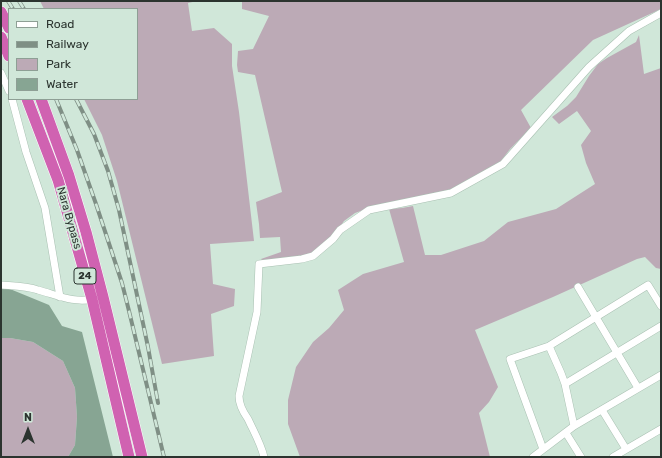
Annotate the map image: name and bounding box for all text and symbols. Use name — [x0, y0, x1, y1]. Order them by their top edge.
legend — [8, 8, 138, 100]
text: Road — [46, 17, 74, 31]
text: Railway — [46, 37, 89, 51]
text: Park — [46, 57, 71, 71]
text: Water — [46, 77, 78, 91]
street label: Nara Bypass — [54, 185, 84, 251]
road number: 24 — [74, 268, 96, 284]
north arrow — [8, 410, 48, 450]
text: N — [24, 411, 32, 424]

